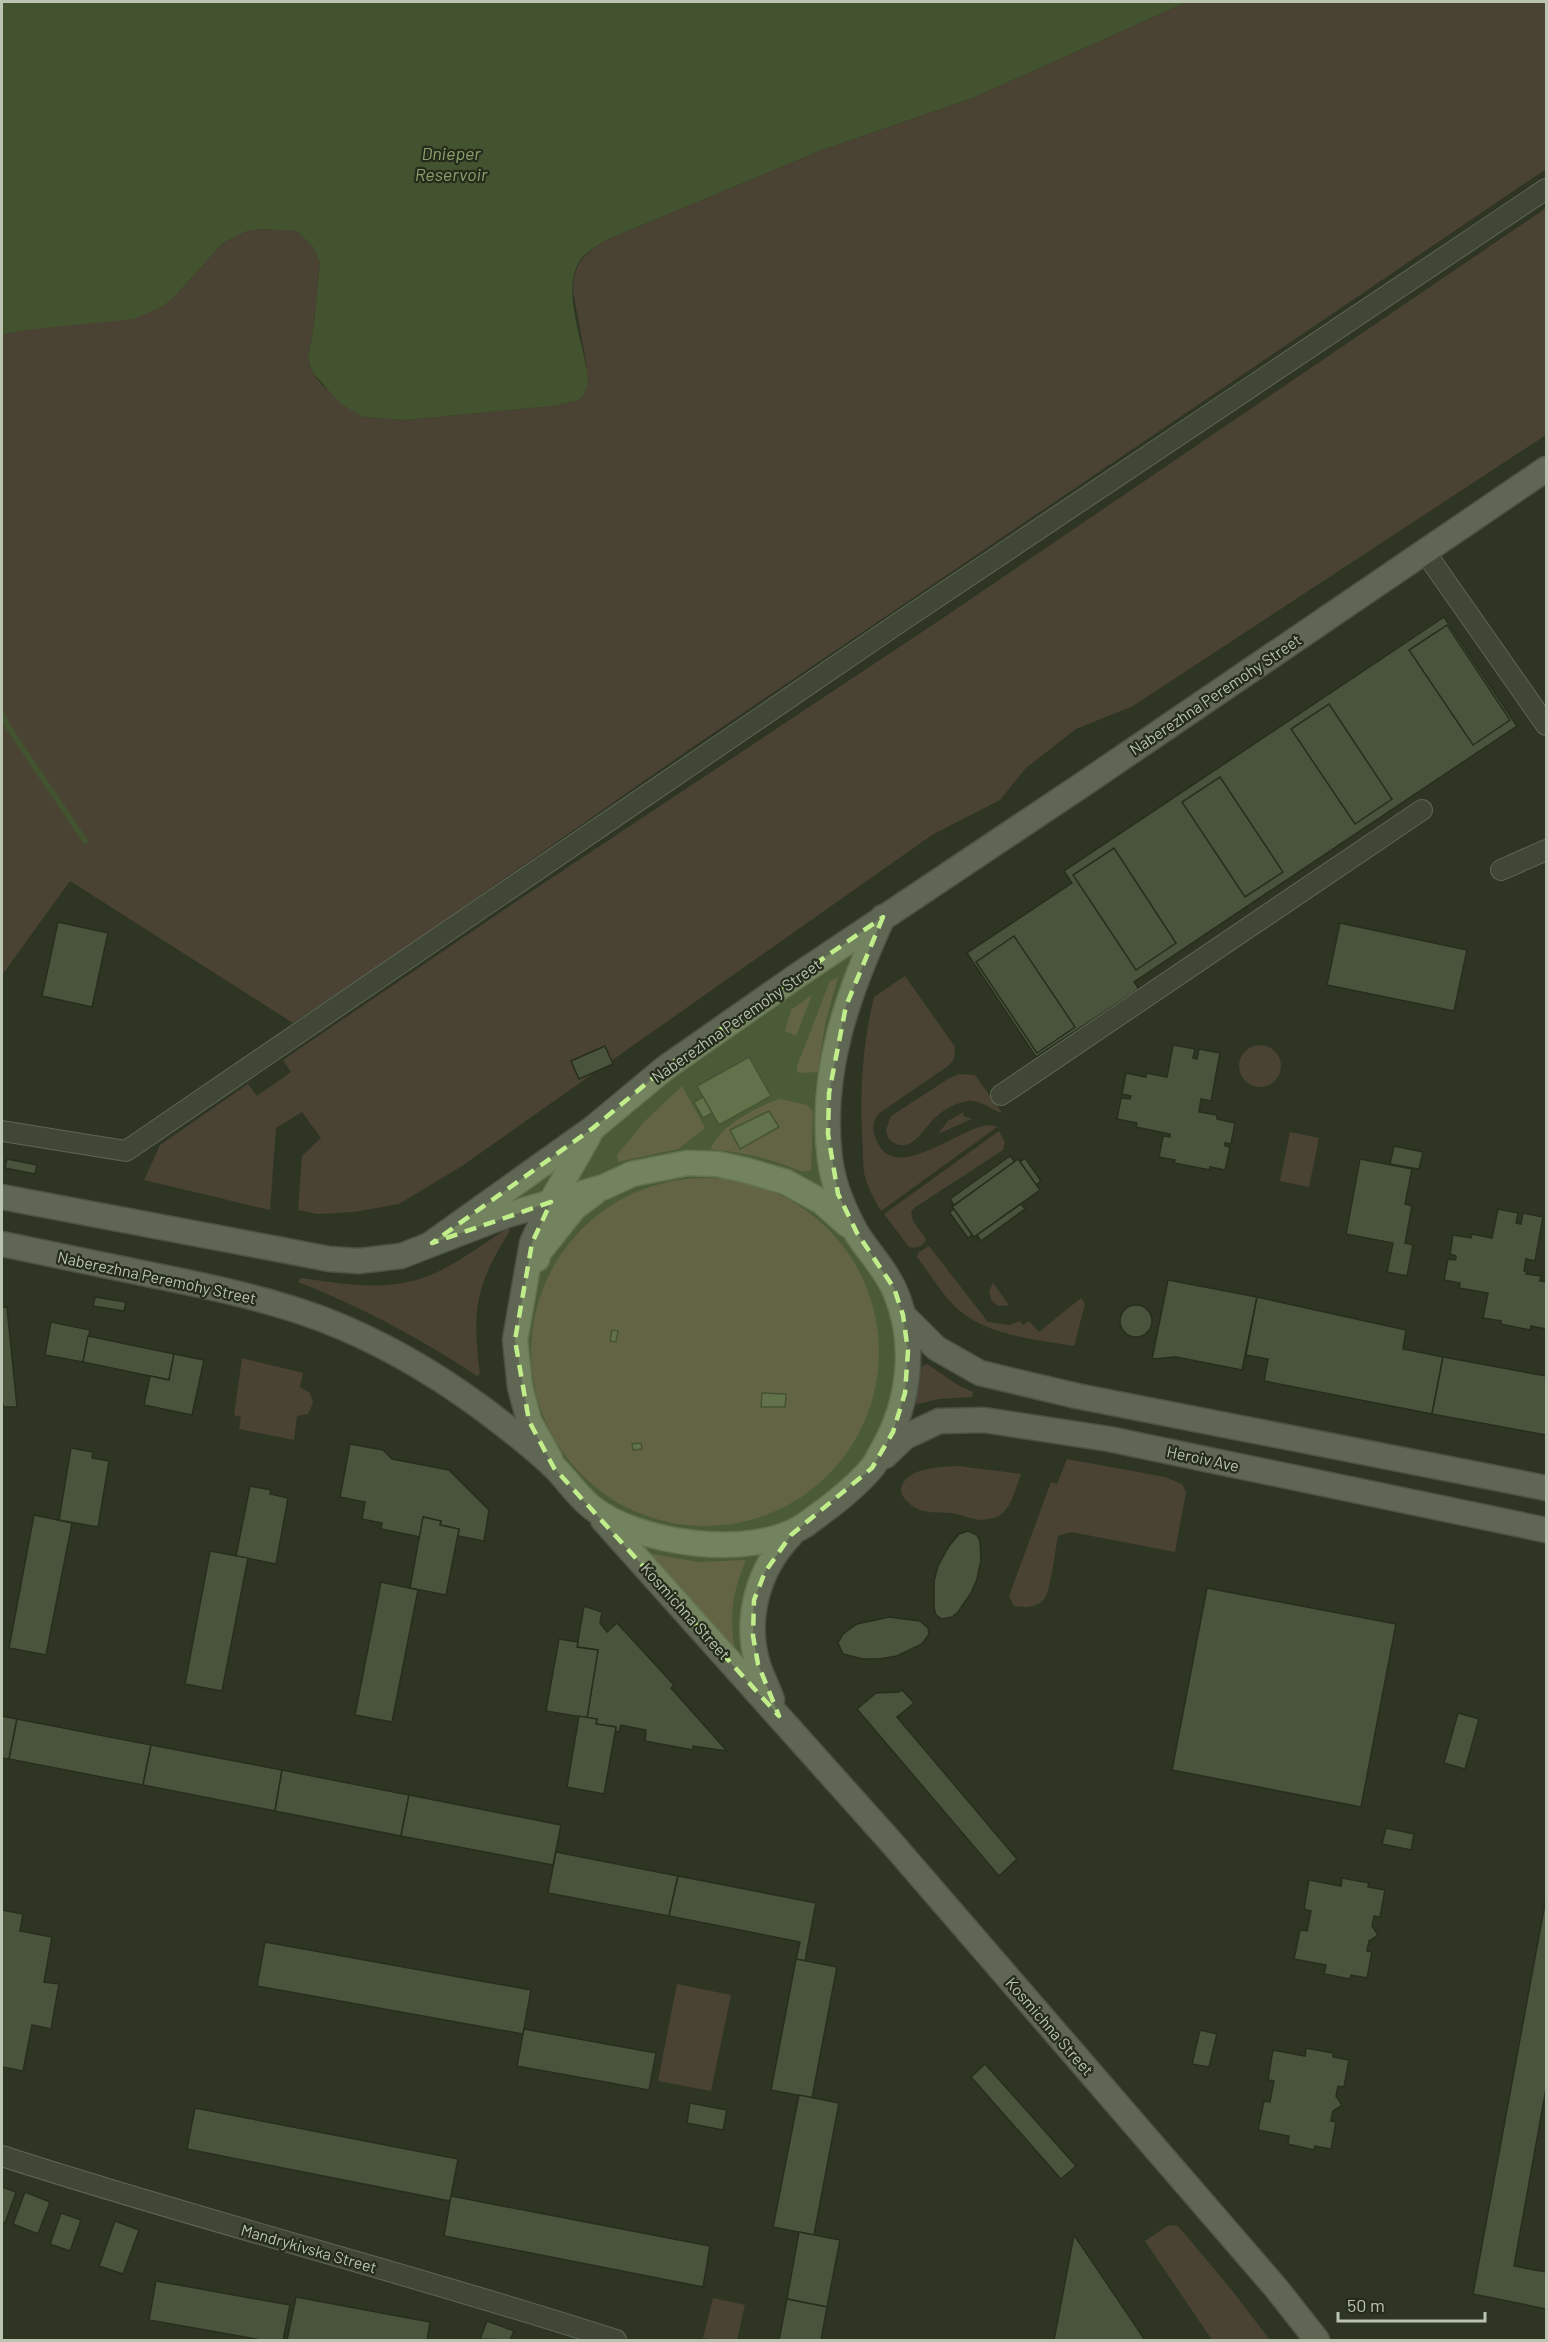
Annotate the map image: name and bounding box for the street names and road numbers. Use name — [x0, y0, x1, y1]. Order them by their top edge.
street label: Naberezhna Peremohy Street — [1126, 629, 1304, 759]
street label: Naberezhna Peremohy Street — [648, 954, 824, 1086]
street label: Naberezhna Peremohy Street — [56, 1247, 258, 1307]
street label: Heroiv Ave — [1165, 1441, 1241, 1475]
street label: Kosmichna Street — [637, 1559, 735, 1663]
street label: Kosmichna Street — [1002, 1973, 1098, 2079]
street label: Mandrykivska Street — [239, 2220, 379, 2276]

